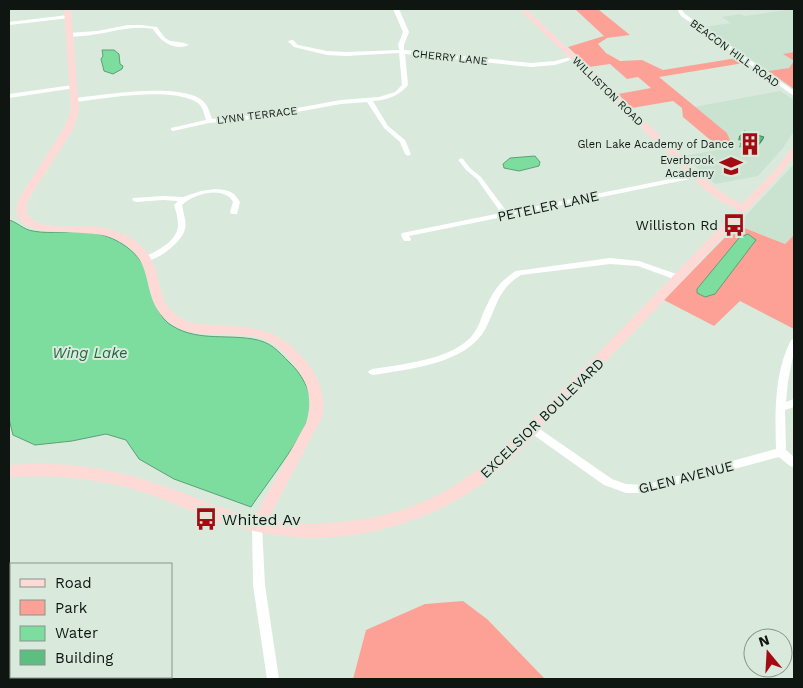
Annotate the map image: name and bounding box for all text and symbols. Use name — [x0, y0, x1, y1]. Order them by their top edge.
street label: BEACON HILL ROAD — [688, 17, 782, 90]
street label: CHERRY LANE — [412, 47, 488, 68]
street label: WILLISTON ROAD — [569, 54, 646, 129]
street label: LYNN TERRACE — [216, 104, 298, 127]
building icon: Glen Lake Academy of Dance — [737, 131, 763, 157]
place label: Glen Lake Academy of Dance — [577, 138, 734, 151]
school or university icon: Everbrook Academy — [718, 153, 744, 179]
place label: Everbrook Academy — [660, 154, 714, 180]
street label: PETELER LANE — [496, 187, 600, 225]
bus stop icon: Williston Rd — [721, 212, 747, 238]
place label: Williston Rd — [636, 217, 718, 233]
water label: Wing Lake — [52, 344, 128, 362]
street label: EXCELSIOR BOULEVARD — [477, 355, 607, 481]
street label: GLEN AVENUE — [637, 457, 735, 497]
bus stop icon: Whited Av — [193, 506, 219, 532]
place label: Whited Av — [222, 510, 301, 529]
legend — [10, 563, 172, 678]
text: Road — [55, 574, 92, 592]
text: Park — [55, 599, 88, 617]
text: Water — [55, 624, 98, 642]
north arrow — [743, 628, 793, 678]
text: N — [757, 631, 771, 650]
text: Building — [55, 649, 113, 667]

